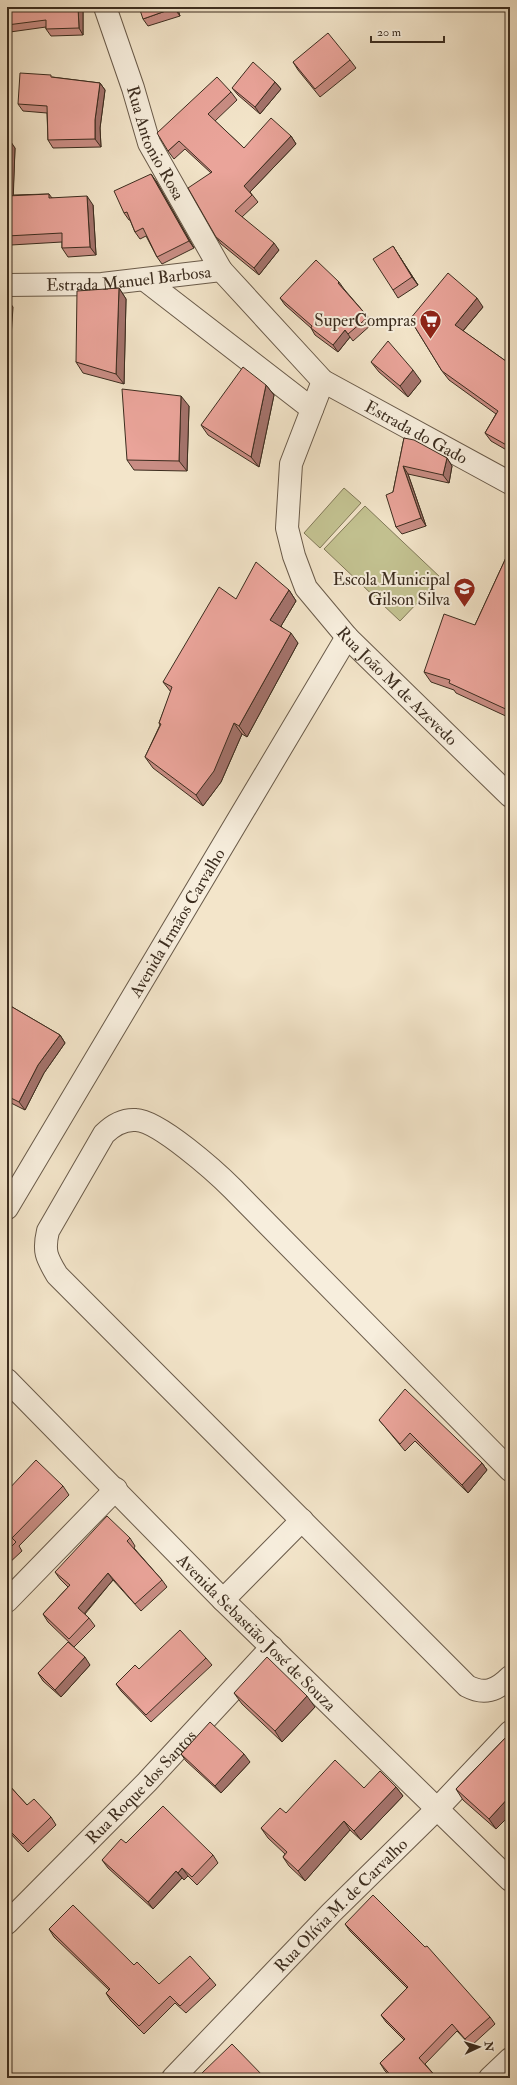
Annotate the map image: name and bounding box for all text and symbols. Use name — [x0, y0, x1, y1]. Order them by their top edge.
scale bar — [371, 18, 444, 44]
text: 20 m — [377, 25, 402, 40]
street label: Rua Antonio Rosa — [122, 83, 190, 204]
street label: Estrada Manuel Barbosa — [46, 261, 213, 295]
supermarket icon: SuperCompras — [418, 307, 444, 340]
place label: SuperCompras — [314, 310, 416, 332]
street label: Estrada do Gado — [361, 395, 471, 468]
place label: Escola Municipal Gilson Silva — [333, 569, 451, 610]
school or university icon: Escola Municipal Gilson Silva — [452, 576, 478, 609]
street label: Rua João M de Azevedo — [332, 622, 462, 750]
street label: Avenida Irmãos Carvalho — [124, 845, 229, 1002]
street label: Avenida Sebastião José de Souza — [172, 1548, 342, 1716]
street label: Rua Roque dos Santos — [81, 1725, 201, 1848]
street label: Rua Olívia M. de Carvalho — [270, 1834, 412, 1976]
north arrow — [459, 2027, 499, 2067]
text: N — [482, 2040, 495, 2053]

